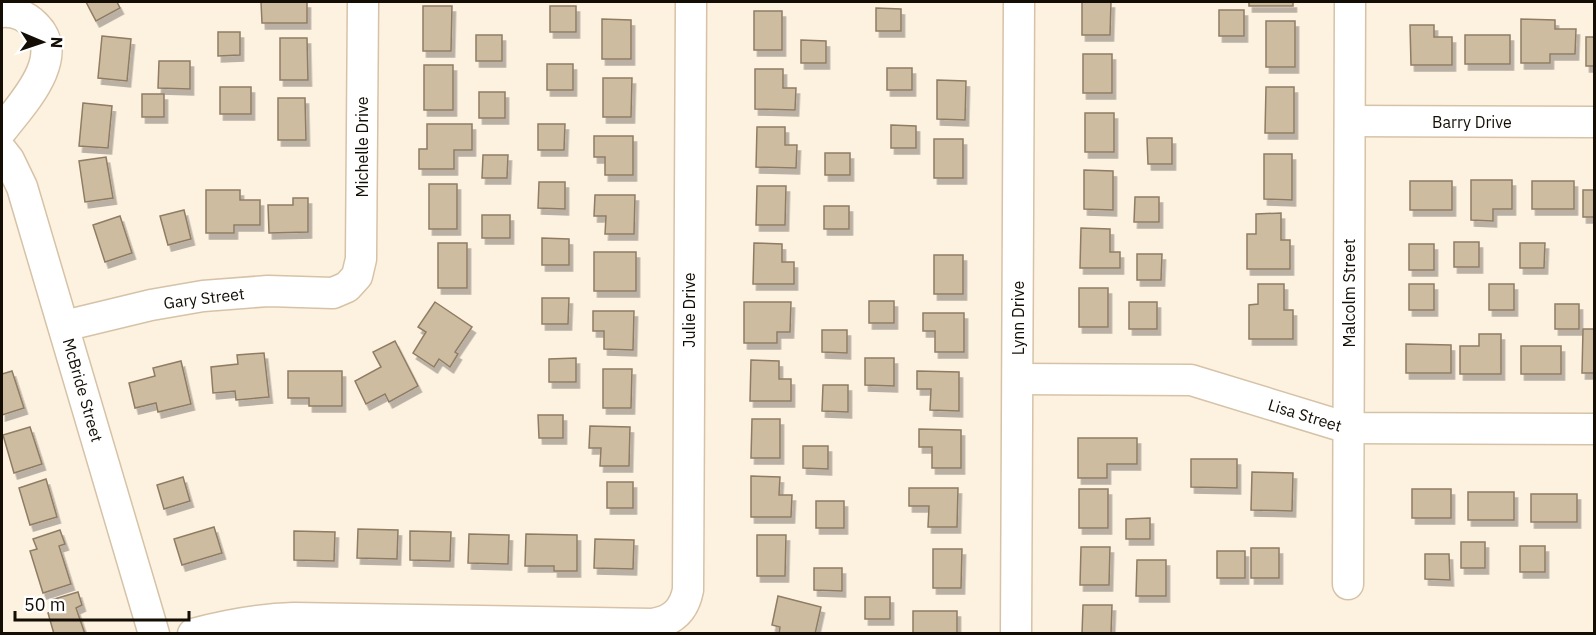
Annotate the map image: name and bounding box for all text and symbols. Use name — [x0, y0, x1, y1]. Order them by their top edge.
north arrow — [12, 12, 72, 72]
text: N — [47, 36, 67, 49]
street label: Michelle Drive — [352, 96, 372, 198]
street label: Barry Drive — [1432, 112, 1512, 132]
street label: Malcolm Street — [1339, 239, 1359, 347]
street label: Julie Drive — [679, 272, 699, 348]
street label: Lynn Drive — [1008, 281, 1028, 355]
street label: Gary Street — [162, 283, 246, 313]
street label: McBride Street — [59, 336, 107, 444]
street label: Lisa Street — [1266, 394, 1344, 436]
scale bar — [15, 584, 189, 622]
text: 50 m — [24, 593, 66, 616]

